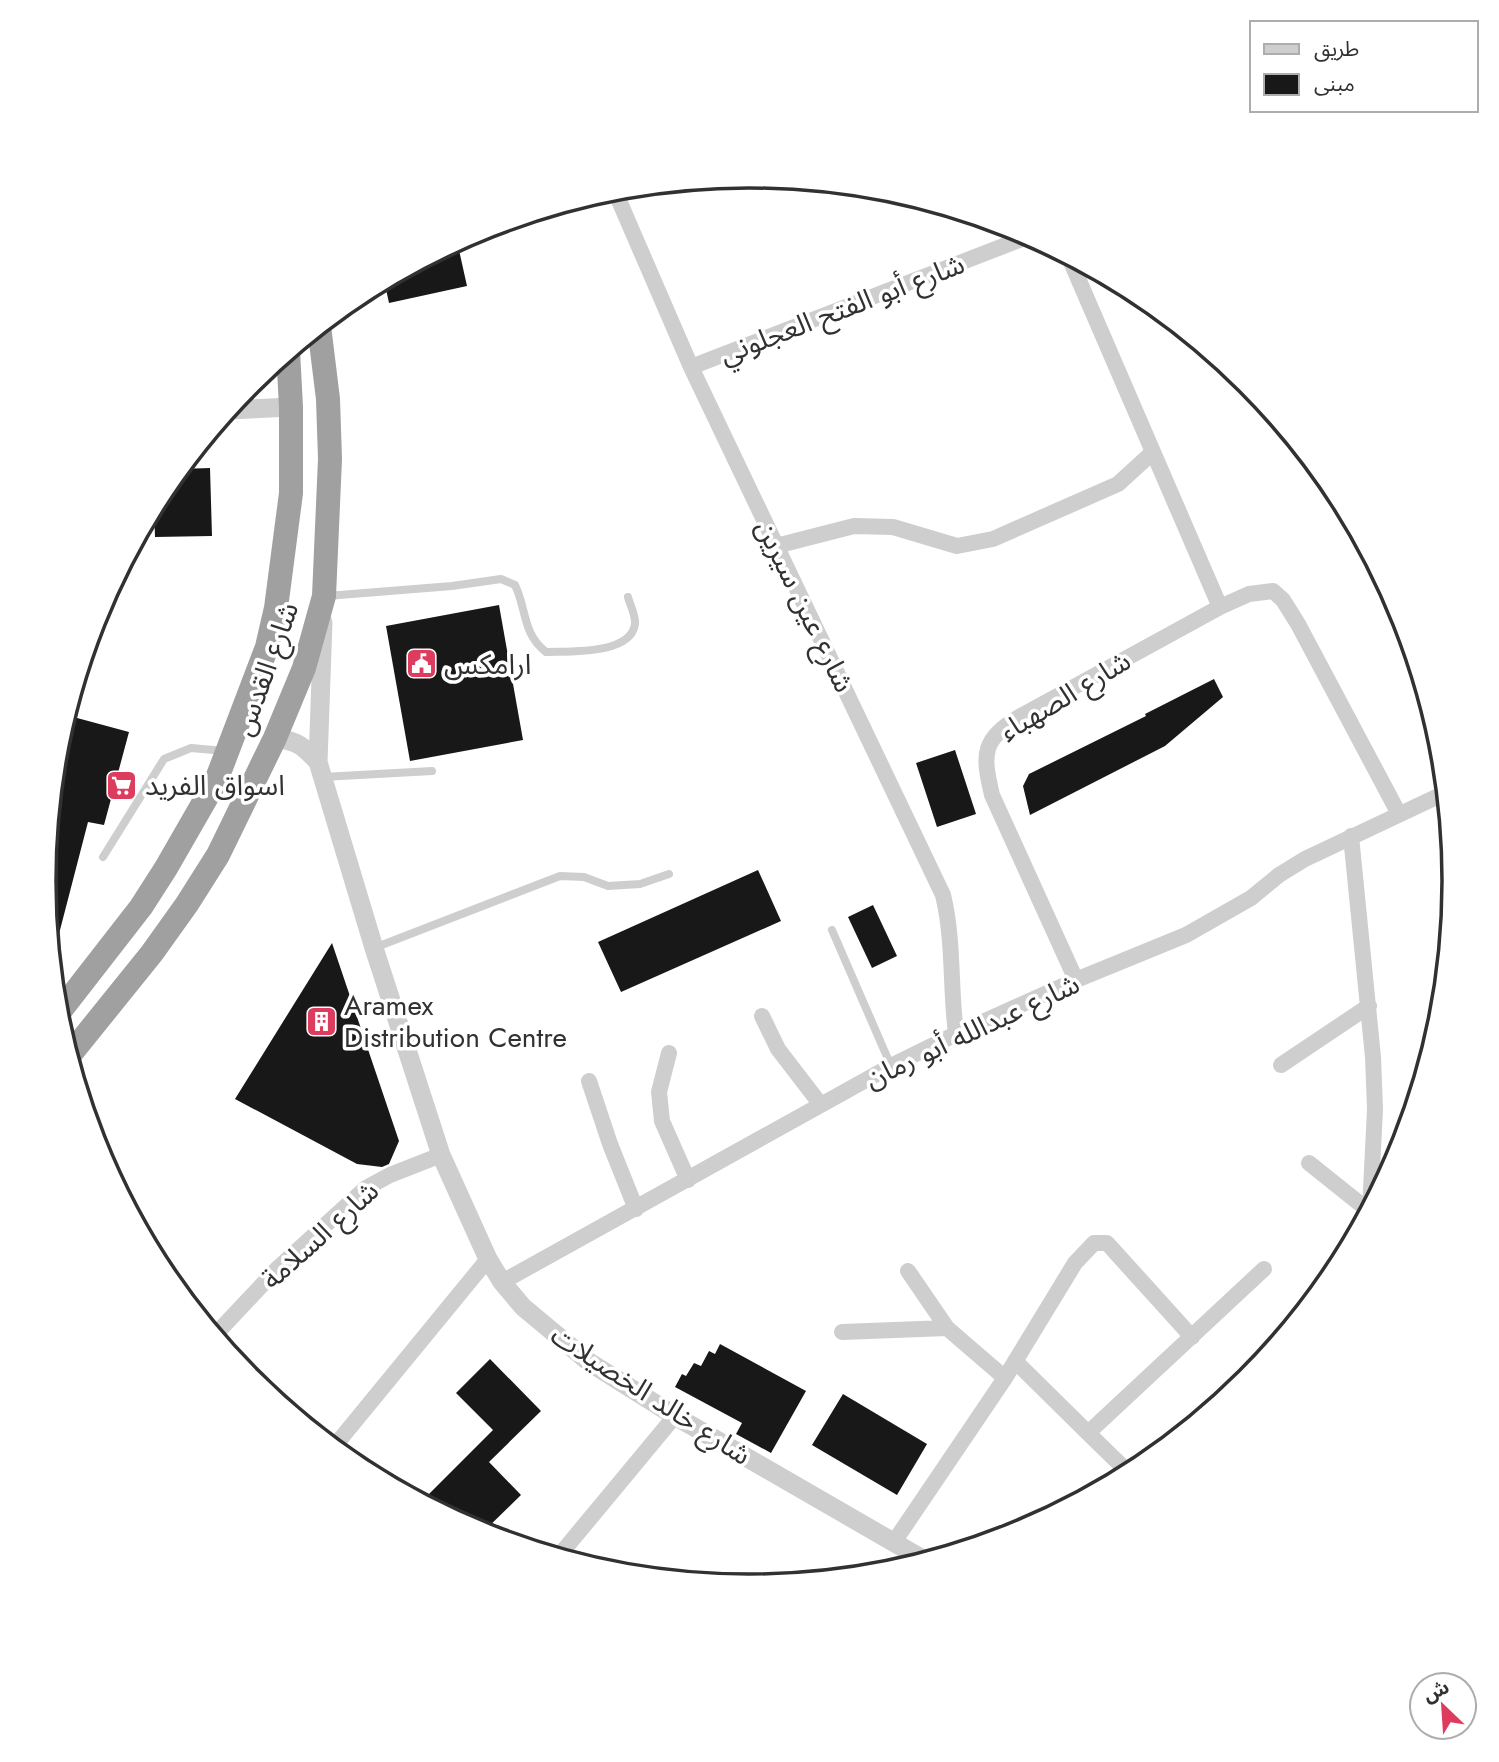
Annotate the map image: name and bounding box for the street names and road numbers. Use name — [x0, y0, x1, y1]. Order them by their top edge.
street label: شارع أبو الفتح العجلوني — [713, 243, 971, 375]
street label: شارع عين سيرين — [745, 513, 865, 699]
street label: شارع القدس — [223, 596, 309, 742]
street label: شارع الصهباء — [991, 641, 1139, 751]
street label: شارع عبدالله أبو رمان — [858, 963, 1086, 1099]
street label: شارع السلامة — [252, 1171, 388, 1299]
street label: شارع خالد الخصيلات — [543, 1315, 759, 1475]

